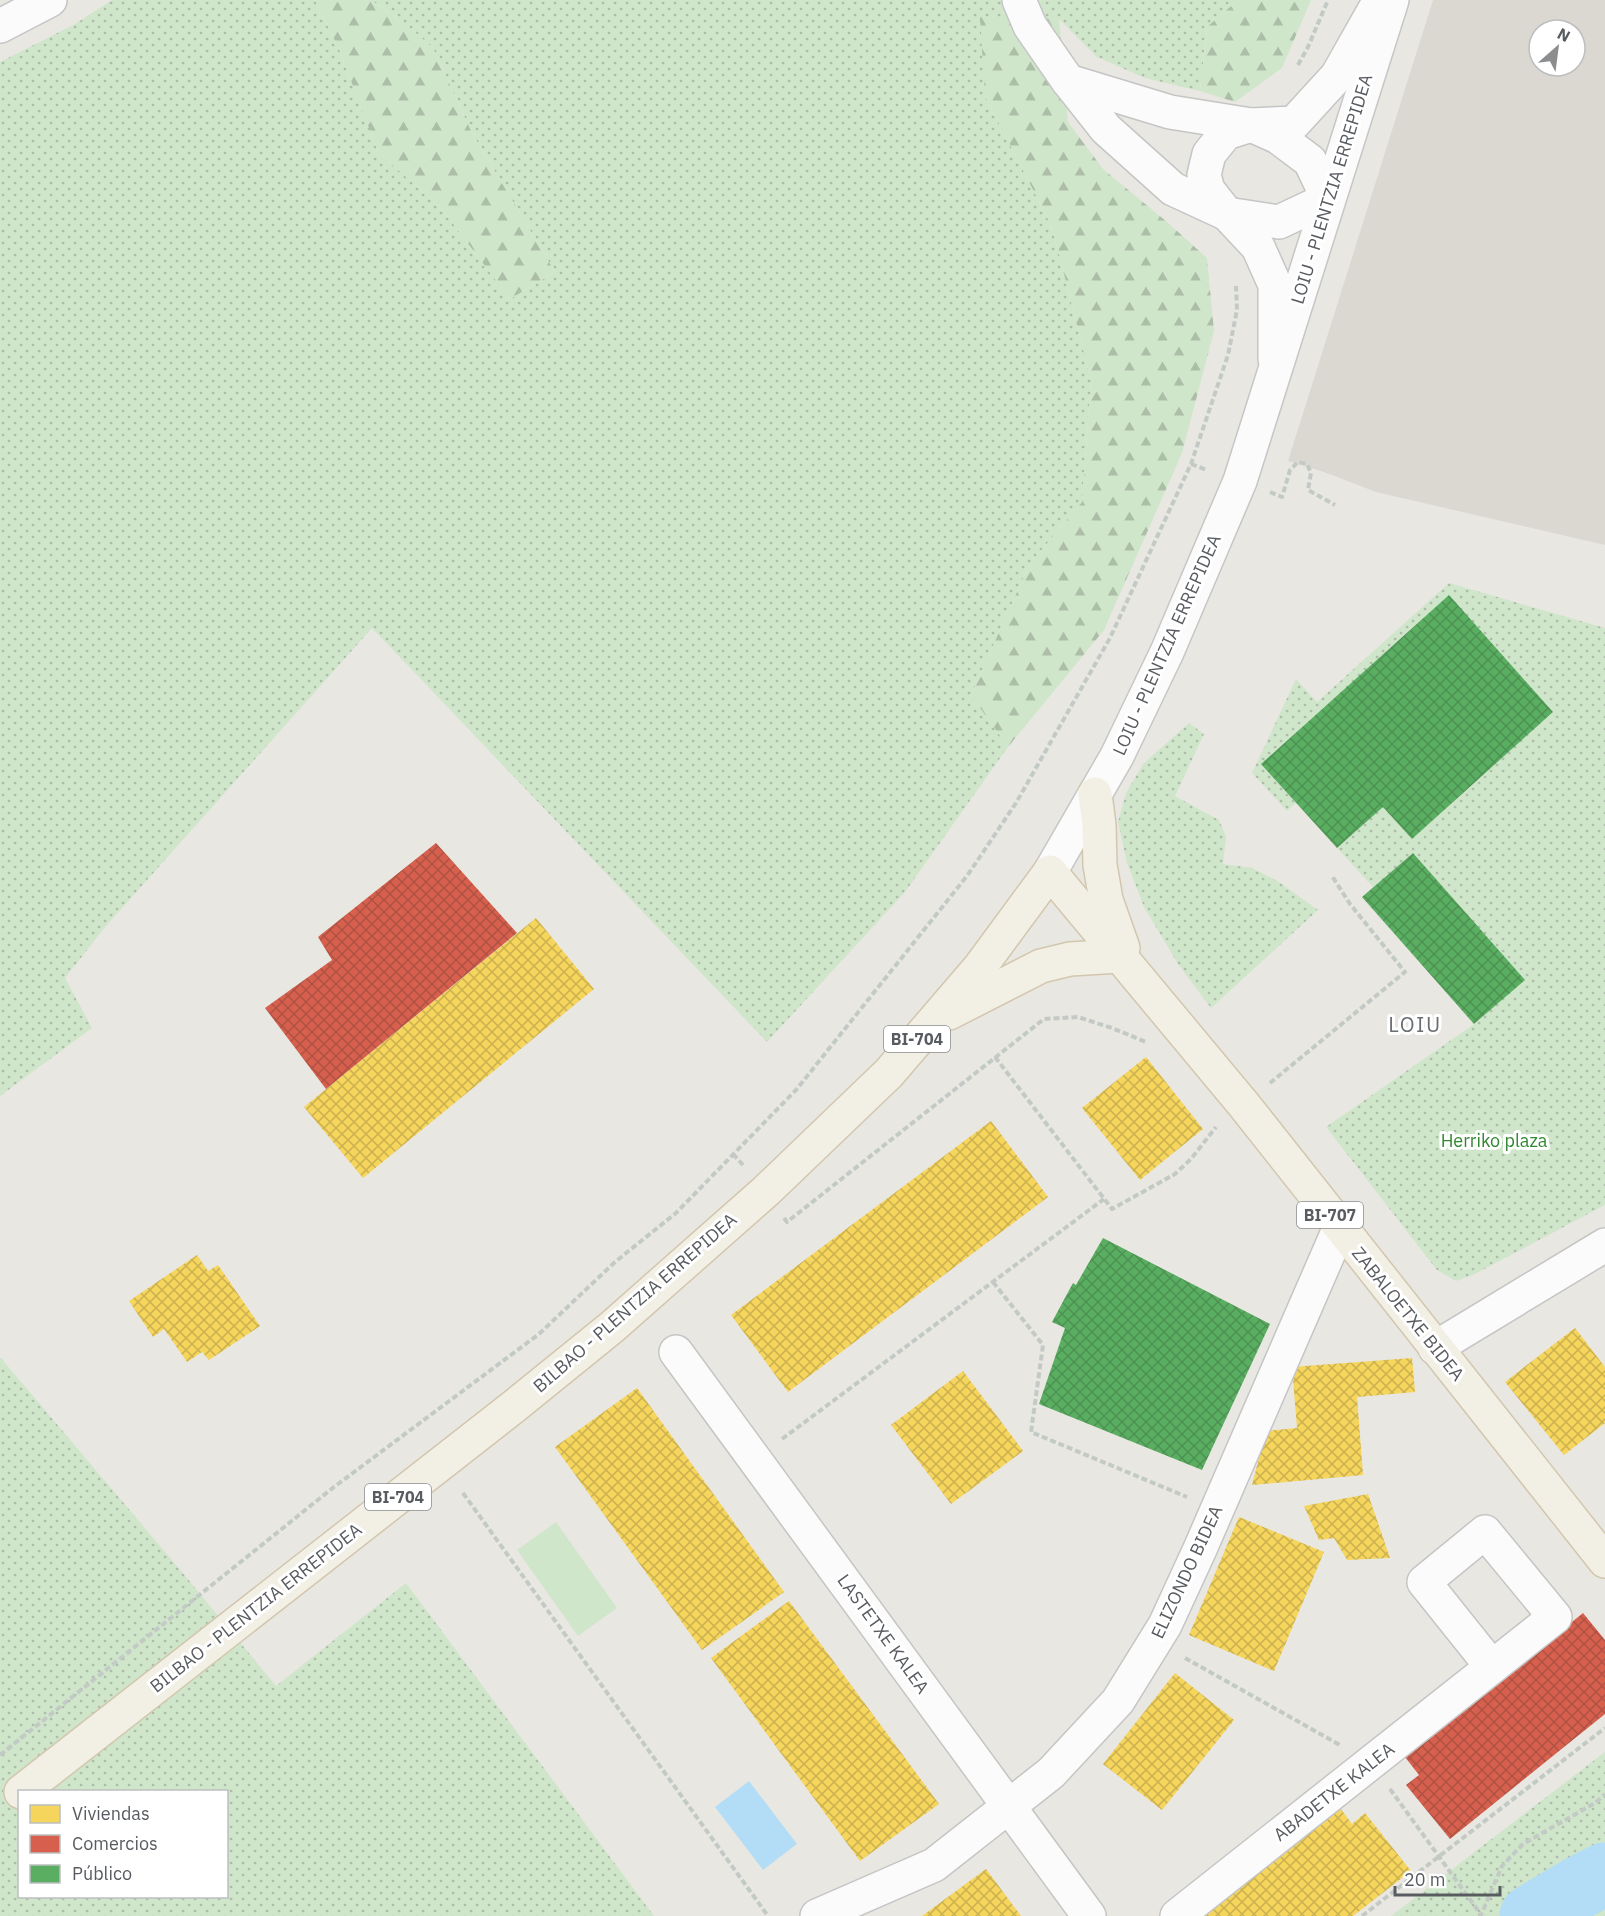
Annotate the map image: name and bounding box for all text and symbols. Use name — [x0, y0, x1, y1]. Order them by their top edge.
north arrow — [1527, 18, 1587, 78]
text: N — [1554, 23, 1574, 46]
street label: LOIU - PLENTZIA ERREPIDEA — [1286, 71, 1378, 307]
street label: LOIU - PLENTZIA ERREPIDEA — [1107, 530, 1226, 759]
district label: LOIU — [1388, 1010, 1442, 1038]
road number: BI-704 — [884, 1026, 950, 1052]
park label: Herriko plaza — [1441, 1129, 1548, 1152]
road number: BI-707 — [1297, 1202, 1363, 1228]
street label: BILBAO - PLENTZIA ERREPIDEA — [528, 1208, 742, 1397]
street label: ZABALOETXE BIDEA — [1347, 1242, 1470, 1386]
road number: BI-704 — [365, 1484, 431, 1510]
street label: ELIZONDO BIDEA — [1146, 1501, 1228, 1642]
street label: BILBAO - PLENTZIA ERREPIDEA — [145, 1518, 366, 1697]
street label: LASTETXE KALEA — [832, 1570, 935, 1698]
street label: ABADETXE KALEA — [1269, 1737, 1399, 1846]
legend — [18, 1790, 228, 1898]
text: Viviendas — [72, 1802, 150, 1825]
text: Comercios — [72, 1832, 158, 1855]
scale bar — [1395, 1859, 1500, 1897]
text: Público — [72, 1862, 132, 1885]
text: 20 m — [1404, 1868, 1446, 1891]

